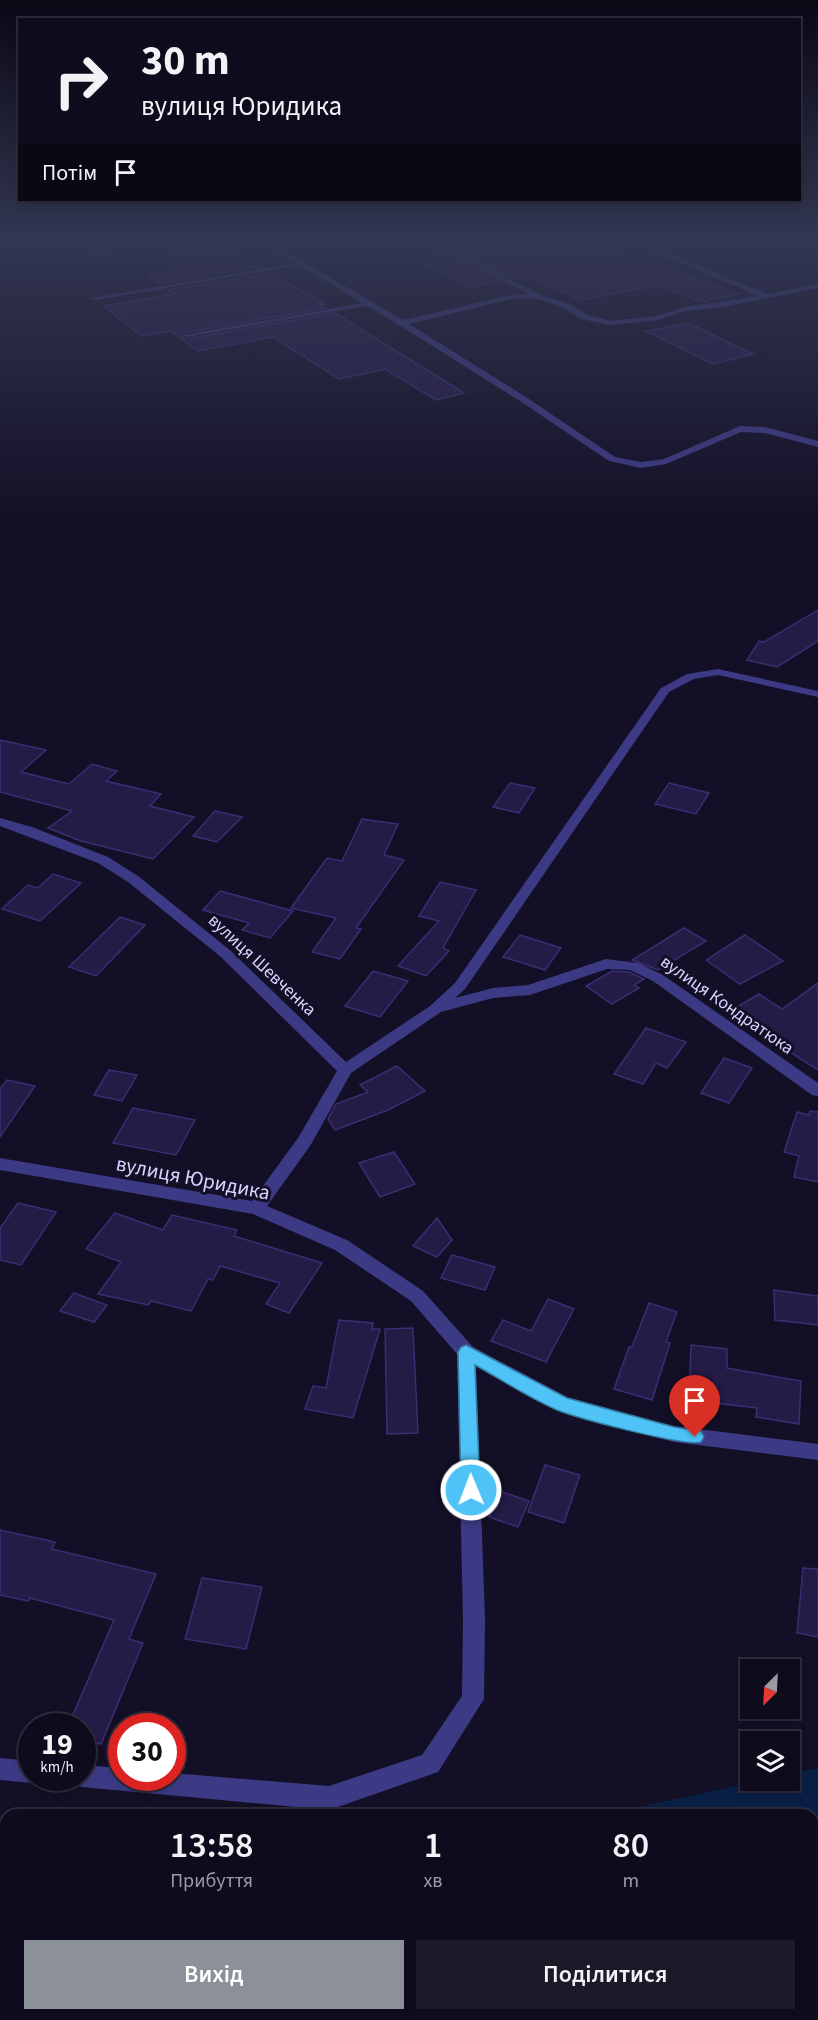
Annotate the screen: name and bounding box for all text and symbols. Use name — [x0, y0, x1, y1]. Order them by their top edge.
text: 30 m — [141, 31, 230, 91]
icon: right — [42, 42, 120, 120]
text: вулиця Юридика — [141, 87, 342, 126]
icon: arrive — [109, 156, 142, 189]
text: Потім — [42, 157, 97, 189]
street label: вулиця Шевченка — [202, 908, 322, 1022]
street label: вулиця Кондратюка — [655, 949, 799, 1061]
street label: вулиця Юридика — [113, 1148, 273, 1208]
pin — [669, 1375, 720, 1437]
icon: arrive — [678, 1384, 711, 1417]
position arrow — [439, 1458, 503, 1522]
north arrow — [740, 1659, 800, 1719]
map controls — [740, 1659, 800, 1791]
speed limit sign: 30 — [108, 1713, 186, 1791]
text: 19 — [41, 1723, 73, 1766]
button: layers — [740, 1731, 800, 1791]
text: km/h — [40, 1757, 74, 1778]
text: 13:58 — [170, 1820, 254, 1871]
text: 1 — [424, 1820, 442, 1871]
text: 80 — [612, 1820, 649, 1871]
text: Прибуття — [170, 1867, 253, 1895]
text: хв — [423, 1867, 442, 1895]
text: m — [622, 1867, 639, 1895]
button: Вихід — [24, 1940, 404, 2009]
button: Поділитися — [416, 1940, 795, 2009]

